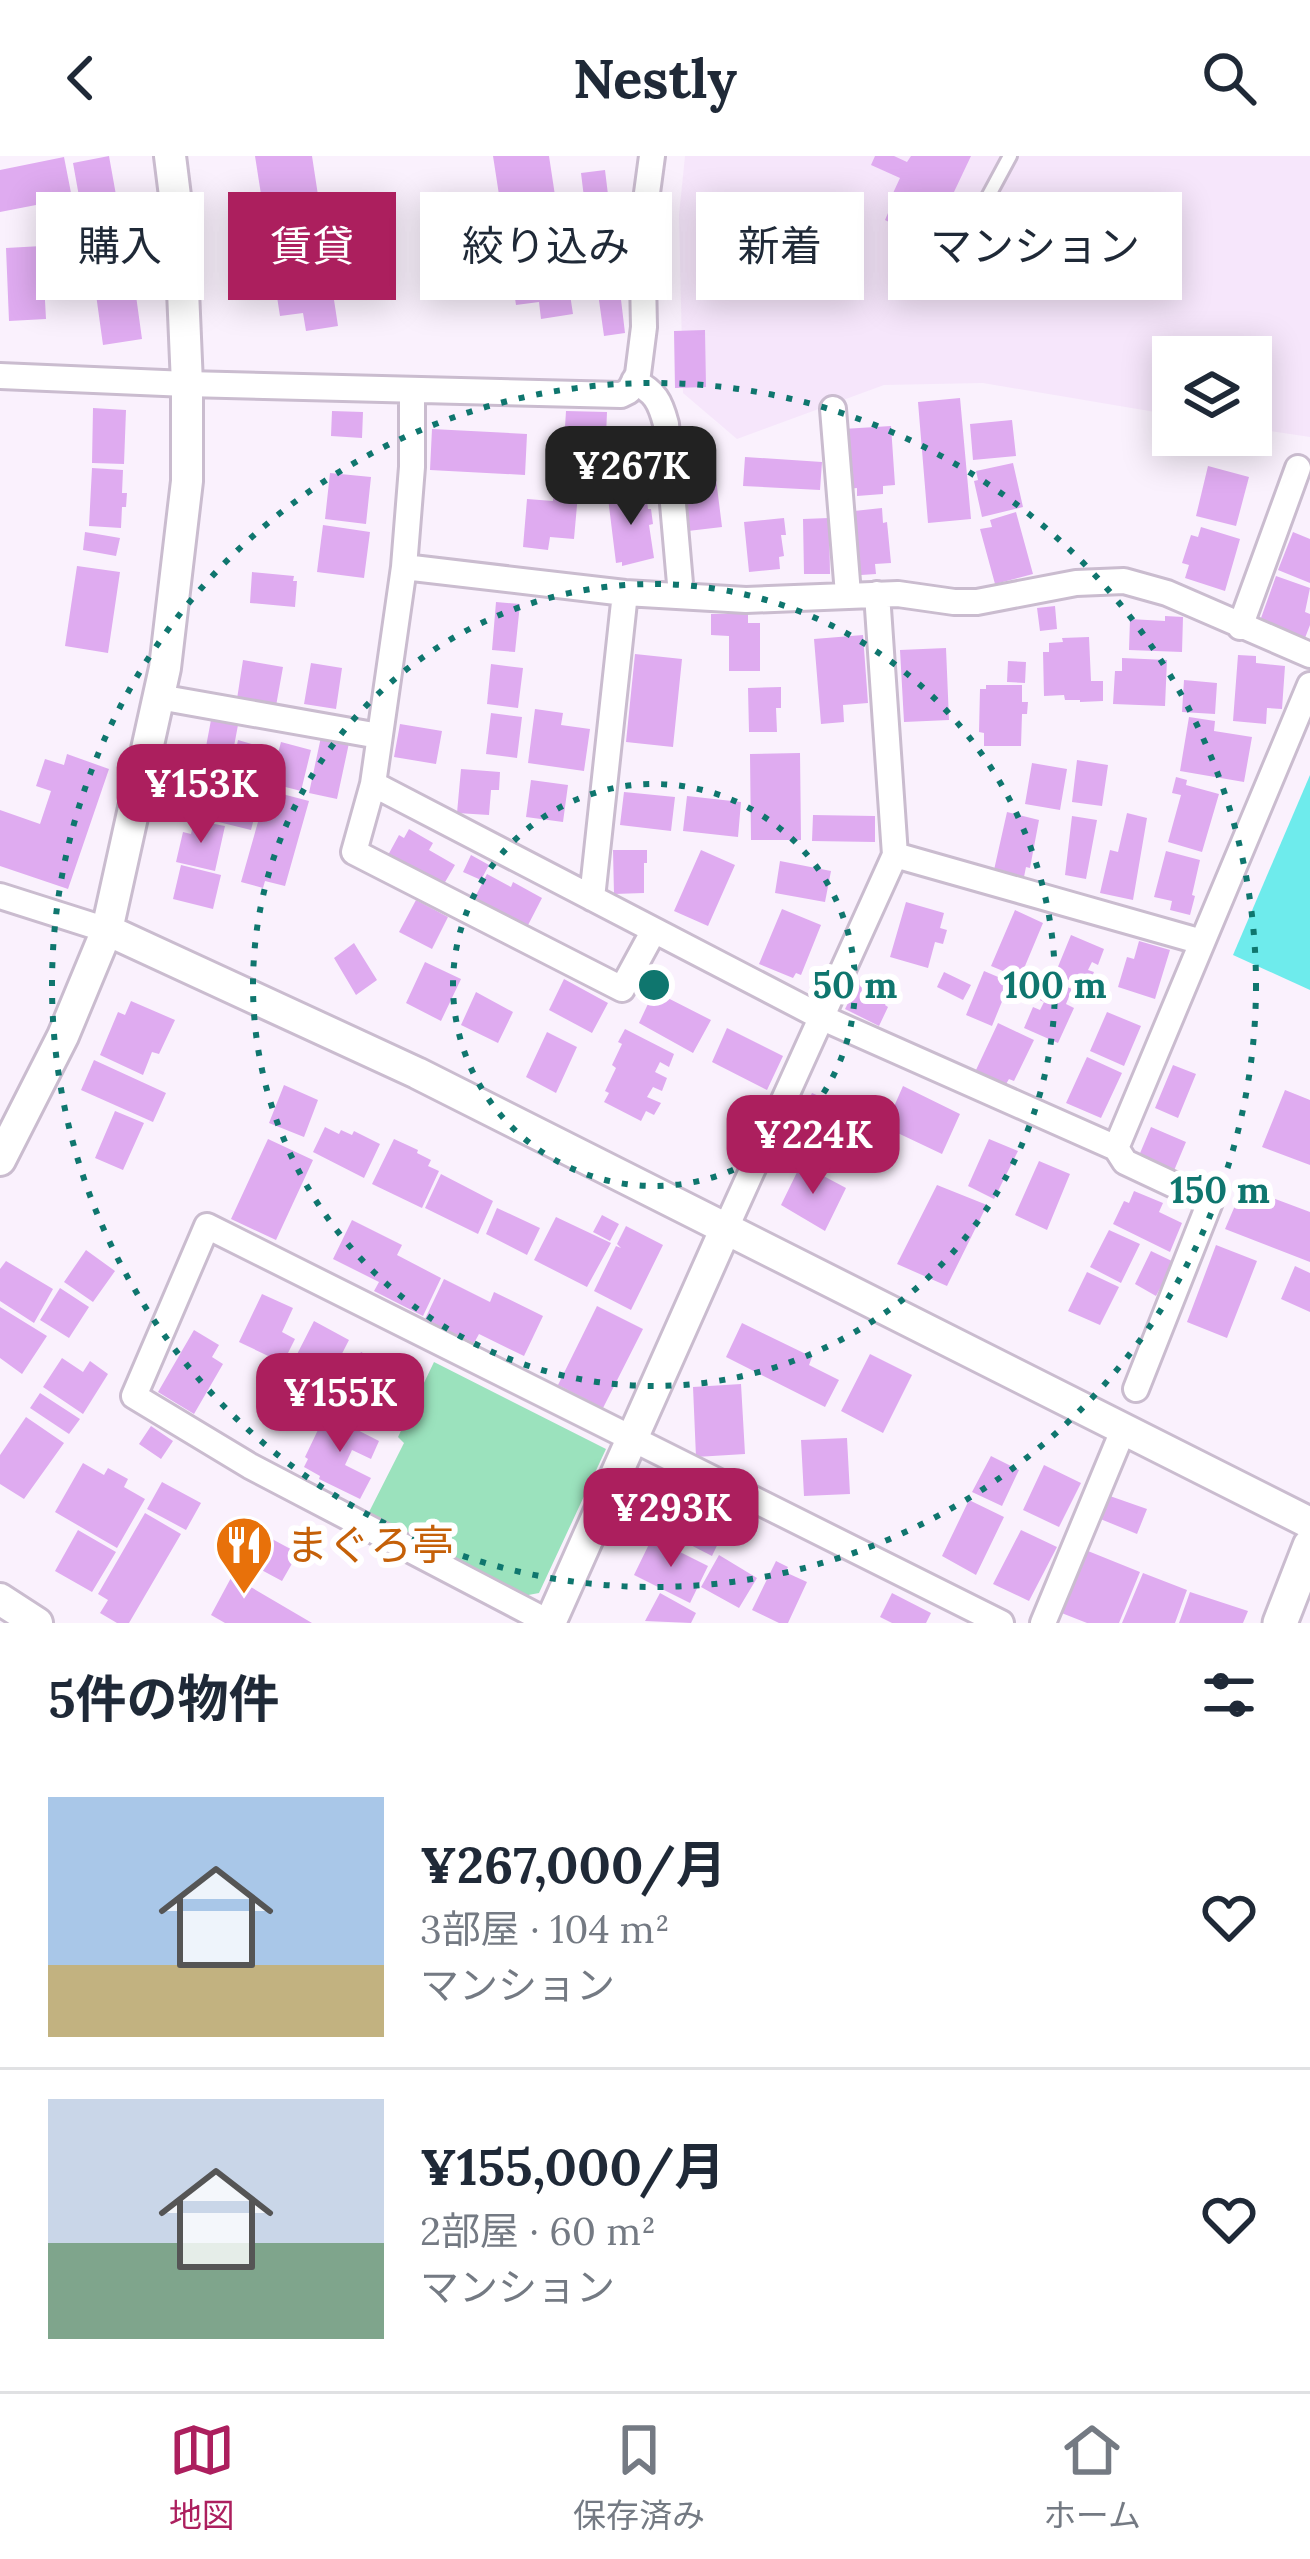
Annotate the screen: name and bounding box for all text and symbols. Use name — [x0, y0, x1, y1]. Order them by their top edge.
text: Nestly — [573, 44, 737, 113]
icon: back — [48, 45, 114, 111]
icon: search — [1196, 45, 1262, 111]
chip: 購入 — [36, 192, 204, 300]
chip: 賃貸 — [228, 192, 396, 300]
chip: 絞り込み — [420, 192, 672, 300]
chip: 新着 — [696, 192, 864, 300]
chip: マンション — [888, 192, 1182, 300]
map controls — [1152, 336, 1272, 456]
button: layers — [1152, 336, 1272, 456]
pin: ¥267K — [547, 426, 715, 528]
text: ¥267K — [572, 440, 690, 490]
pin: ¥153K — [117, 744, 285, 846]
text: ¥153K — [144, 758, 258, 808]
text: 50 m — [813, 962, 897, 1008]
text: 100 m — [1004, 962, 1107, 1008]
centre of rings — [633, 964, 675, 1006]
pin: ¥224K — [729, 1095, 897, 1197]
text: ¥224K — [754, 1109, 872, 1159]
text: 150 m — [1170, 1167, 1270, 1213]
pin: ¥155K — [256, 1353, 424, 1455]
text: ¥155K — [283, 1367, 397, 1417]
pin: ¥293K — [587, 1468, 755, 1570]
text: ¥293K — [610, 1482, 732, 1532]
restaurant icon: まぐろ亭 — [213, 1514, 275, 1596]
place label: まぐろ亭 — [286, 1518, 454, 1572]
icon: filters — [1196, 1662, 1262, 1728]
text: 5件の物件 — [48, 1666, 280, 1731]
text: ¥267,000/月 — [420, 1832, 727, 1897]
icon: home — [144, 1845, 288, 1989]
icon: heart — [1196, 1884, 1262, 1950]
text: 3部屋 · 104 m² — [420, 1904, 670, 1954]
text: マンション — [420, 1960, 615, 2010]
text: ¥155,000/月 — [420, 2134, 725, 2199]
icon: home — [144, 2147, 288, 2291]
icon: heart — [1196, 2186, 1262, 2252]
text: 2部屋 · 60 m² — [420, 2206, 656, 2256]
text: マンション — [420, 2262, 615, 2312]
tab: 地図 — [169, 2417, 235, 2537]
tab: 保存済み — [573, 2417, 705, 2537]
tab: ホーム — [1043, 2417, 1141, 2537]

